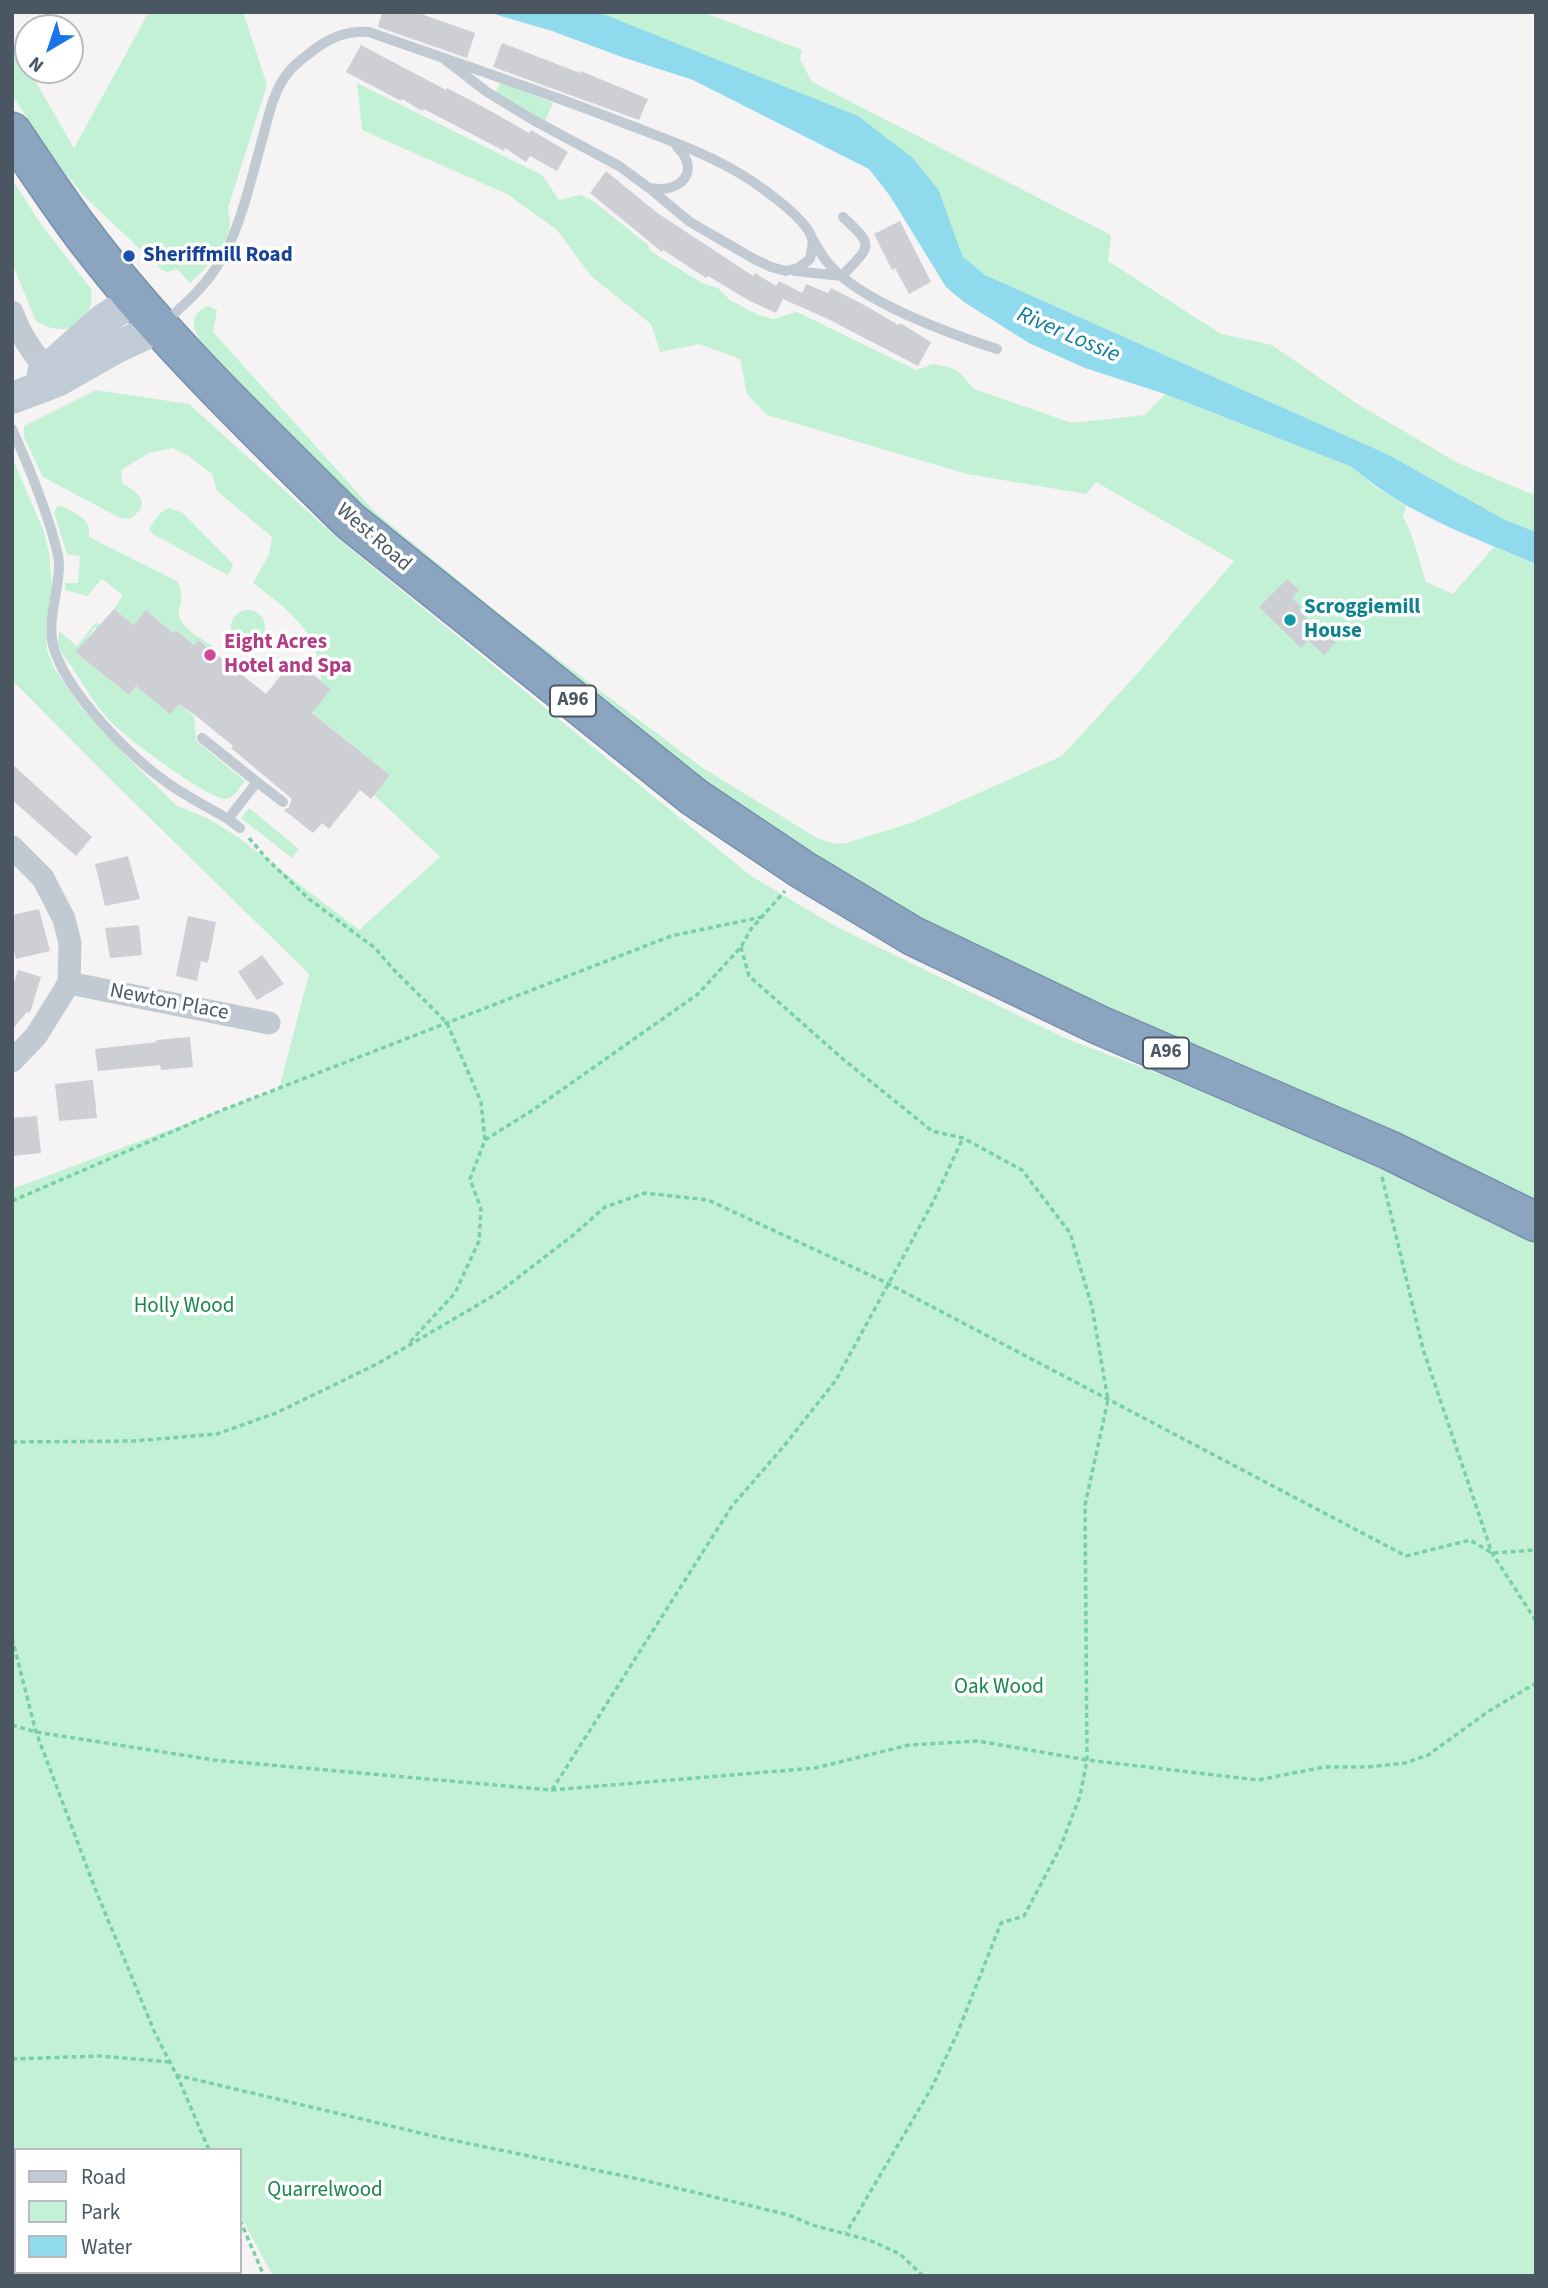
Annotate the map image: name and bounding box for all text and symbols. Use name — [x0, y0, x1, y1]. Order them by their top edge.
north arrow — [14, 14, 84, 84]
text: N — [23, 50, 50, 79]
place label: Sheriffmill Road — [143, 243, 293, 269]
marker: Sheriffmill Road — [121, 248, 137, 264]
water label: River Lossie — [1012, 302, 1124, 370]
street label: West Road — [330, 498, 416, 578]
place label: Scroggiemill House — [1304, 595, 1420, 645]
marker: Scroggiemill House — [1282, 612, 1298, 628]
place label: Eight Acres Hotel and Spa — [224, 630, 352, 680]
marker: Eight Acres Hotel and Spa — [202, 647, 218, 663]
road number: A96 — [550, 686, 596, 716]
street label: Newton Place — [107, 979, 231, 1027]
road number: A96 — [1143, 1037, 1189, 1068]
park label: Holly Wood — [134, 1294, 234, 1320]
park label: Oak Wood — [954, 1675, 1044, 1701]
legend — [14, 2148, 242, 2274]
text: Road — [81, 2162, 126, 2192]
park label: Quarrelwood — [267, 2178, 383, 2204]
text: Park — [81, 2197, 120, 2227]
text: Water — [81, 2232, 132, 2262]

